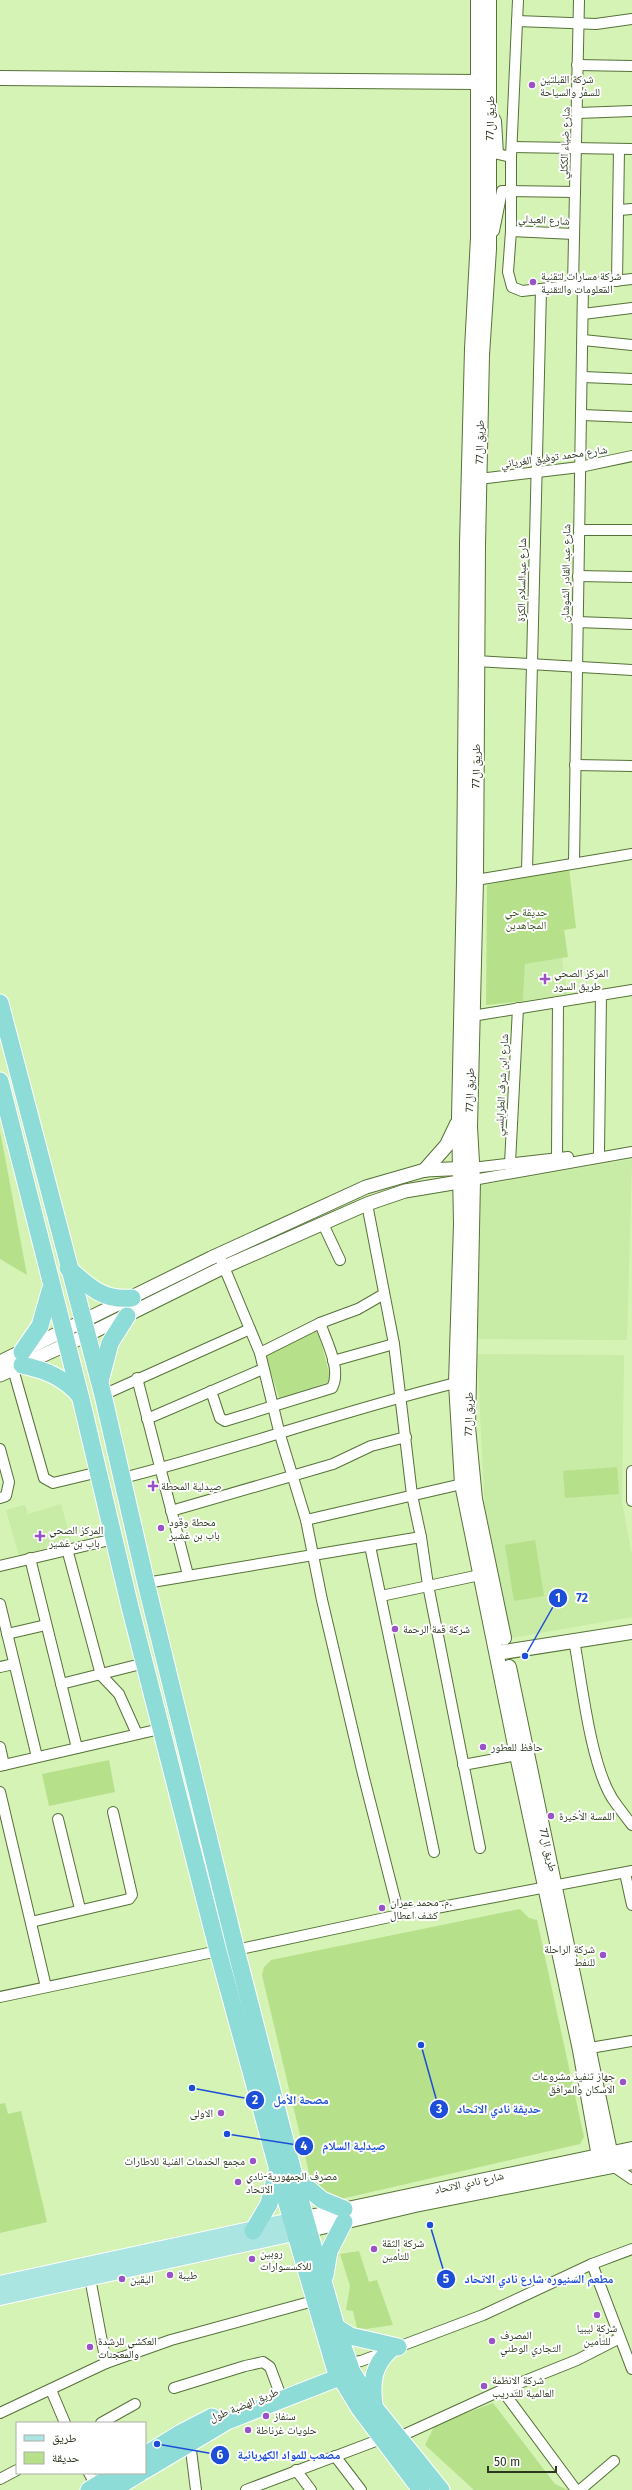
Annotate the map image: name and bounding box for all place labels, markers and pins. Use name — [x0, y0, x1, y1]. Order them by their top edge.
place label: شركة القبلتين للسفر والسياحة — [540, 73, 600, 99]
marker: شركة القبلتين للسفر والسياحة — [527, 80, 537, 90]
place label: شركة مسارات لتقنية المعلومات والتقنية — [541, 270, 621, 296]
marker: شركة مسارات لتقنية المعلومات والتقنية — [528, 277, 538, 287]
place label: المركز الصحي طريق السور — [553, 967, 608, 993]
marker: المركز الصحي طريق السور — [539, 973, 551, 985]
place label: صيدلية المحطة — [161, 1480, 222, 1493]
marker: صيدلية المحطة — [148, 1481, 158, 1491]
place label: محطة وقود باب بن غشير — [168, 1516, 220, 1542]
marker: محطة وقود باب بن غشير — [156, 1523, 166, 1533]
place label: المركز الصحي باب بن غشير — [48, 1524, 103, 1550]
marker: المركز الصحي باب بن غشير — [34, 1530, 46, 1542]
callout: 72 — [548, 1586, 596, 1610]
place label: شركة قمة الرحمة — [403, 1623, 470, 1636]
marker: شركة قمة الرحمة — [390, 1624, 400, 1634]
place label: حافظ للعطور — [490, 1741, 543, 1754]
marker: حافظ للعطور — [478, 1742, 488, 1752]
place label: اللمسة الأخيرة — [559, 1810, 615, 1823]
marker: اللمسة الأخيرة — [546, 1811, 556, 1821]
place label: م. محمد عمران. كشف اعطال — [390, 1896, 453, 1922]
marker: م. محمد عمران. كشف اعطال — [377, 1903, 387, 1913]
place label: شركة الراحلة للنفط — [544, 1943, 595, 1969]
marker: شركة الراحلة للنفط — [598, 1950, 608, 1960]
place label: جهاز تنفيذ مشروعات الاسكان والمرافق — [532, 2070, 615, 2096]
marker: جهاز تنفيذ مشروعات الاسكان والمرافق — [618, 2077, 628, 2087]
callout: مصحة الأمل — [245, 2088, 336, 2112]
callout: حديقة نادي الاتحاد — [429, 2097, 549, 2121]
place label: الاولى — [190, 2107, 213, 2120]
marker: الاولى — [216, 2108, 226, 2118]
callout: صيدلية السلام — [294, 2134, 393, 2158]
place label: مجمع الخدمات الفنية للاطارات — [125, 2155, 245, 2168]
marker: مجمع الخدمات الفنية للاطارات — [248, 2156, 258, 2166]
place label: مصرف الجمهورية-نادي الاتحاد — [246, 2170, 337, 2196]
marker: مصرف الجمهورية-نادي الاتحاد — [233, 2177, 243, 2187]
place label: شركة الثقة للتأمين — [382, 2237, 424, 2263]
marker: شركة الثقة للتأمين — [369, 2244, 379, 2254]
place label: روبين للاكسسوارات — [260, 2247, 311, 2273]
marker: روبين للاكسسوارات — [247, 2254, 257, 2264]
callout: مطعم السنيوره شارع نادي الاتحاد — [436, 2267, 621, 2291]
place label: طيبة — [178, 2269, 197, 2282]
marker: طيبة — [165, 2270, 175, 2280]
place label: اليقين — [130, 2273, 154, 2286]
marker: اليقين — [117, 2274, 127, 2284]
marker: شركة ليبيا للتأمين — [592, 2310, 602, 2320]
place label: شركة ليبيا للتأمين — [577, 2322, 617, 2348]
place label: المصرف التجاري الوطني — [500, 2329, 561, 2356]
place label: العكشي للرشدة والمعجنات — [98, 2335, 157, 2361]
marker: المصرف التجاري الوطني — [487, 2336, 497, 2346]
marker: العكشي للرشدة والمعجنات — [85, 2342, 95, 2352]
place label: شركة الانظمة العالمية للتدريب — [492, 2374, 554, 2400]
marker: شركة الانظمة العالمية للتدريب — [479, 2381, 489, 2391]
place label: سنفاز — [273, 2410, 296, 2423]
marker: سنفاز — [261, 2411, 271, 2421]
place label: حلويات غرناطة — [256, 2424, 317, 2437]
marker: حلويات غرناطة — [243, 2425, 253, 2435]
callout: مصعب للمواد الكهربائية — [210, 2443, 349, 2467]

